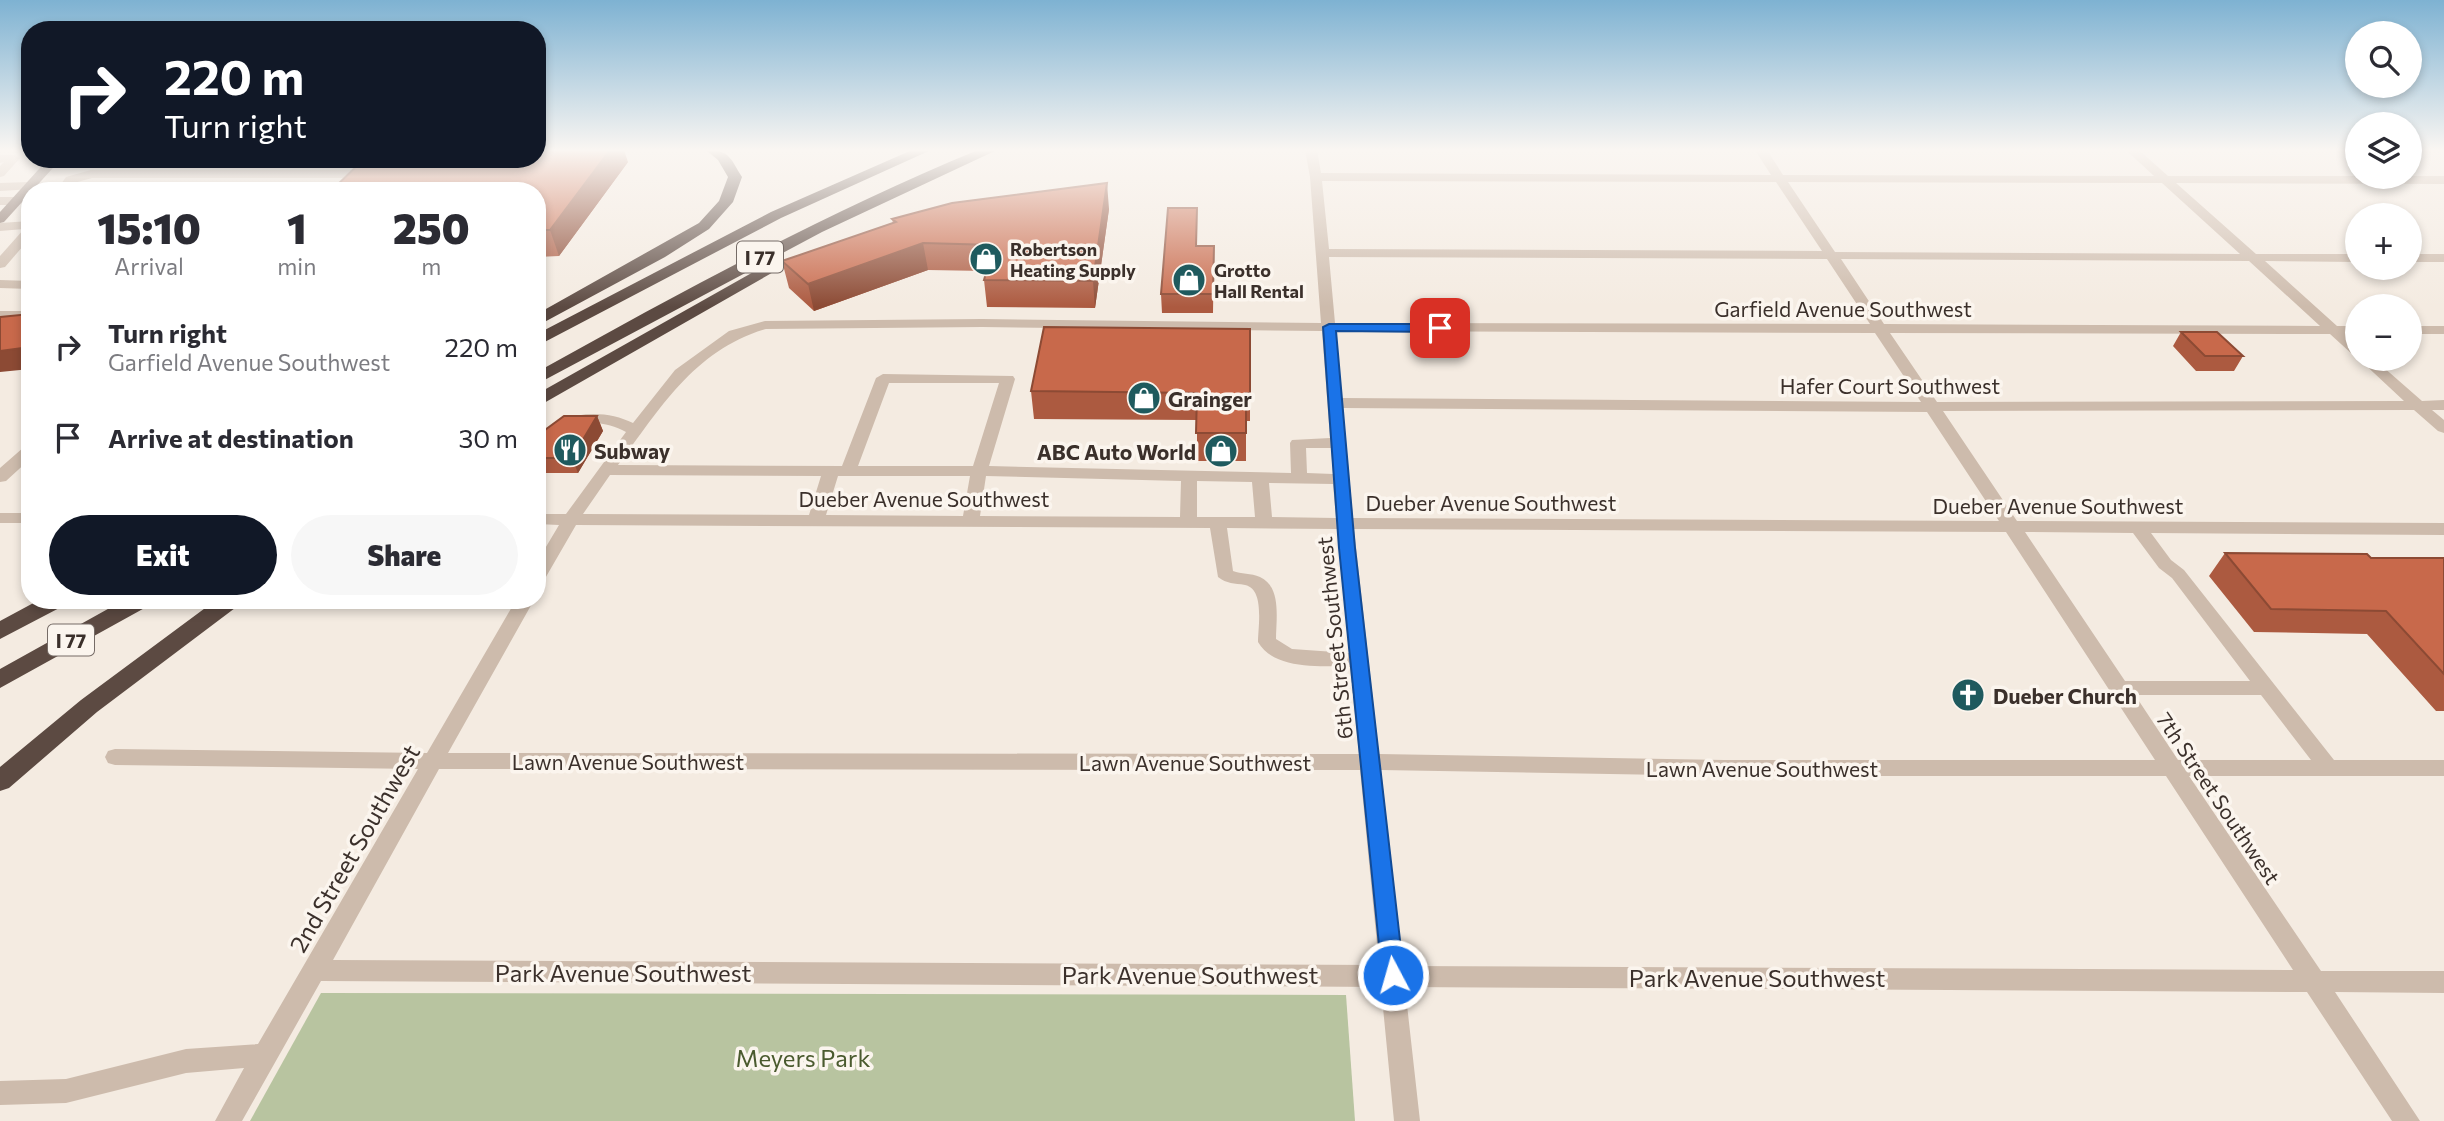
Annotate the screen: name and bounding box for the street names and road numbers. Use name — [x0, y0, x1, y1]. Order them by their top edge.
road number: I 77 — [737, 242, 783, 272]
street label: Garfield Avenue Southwest — [1714, 296, 1972, 321]
street label: Hafer Court Southwest — [1780, 373, 2000, 398]
street label: Dueber Avenue Southwest — [799, 486, 1049, 511]
street label: Dueber Avenue Southwest — [1366, 490, 1616, 515]
street label: Dueber Avenue Southwest — [1933, 493, 2183, 518]
street label: 6th Street Southwest — [1311, 536, 1357, 740]
road number: I 77 — [48, 624, 94, 656]
street label: 7th Street Southwest — [2152, 707, 2286, 889]
street label: 2nd Street Southwest — [283, 739, 425, 957]
street label: Lawn Avenue Southwest — [512, 749, 744, 774]
street label: Lawn Avenue Southwest — [1079, 750, 1311, 775]
street label: Lawn Avenue Southwest — [1646, 756, 1878, 781]
street label: Park Avenue Southwest — [495, 958, 752, 987]
street label: Park Avenue Southwest — [1062, 960, 1319, 989]
street label: Park Avenue Southwest — [1629, 963, 1886, 992]

